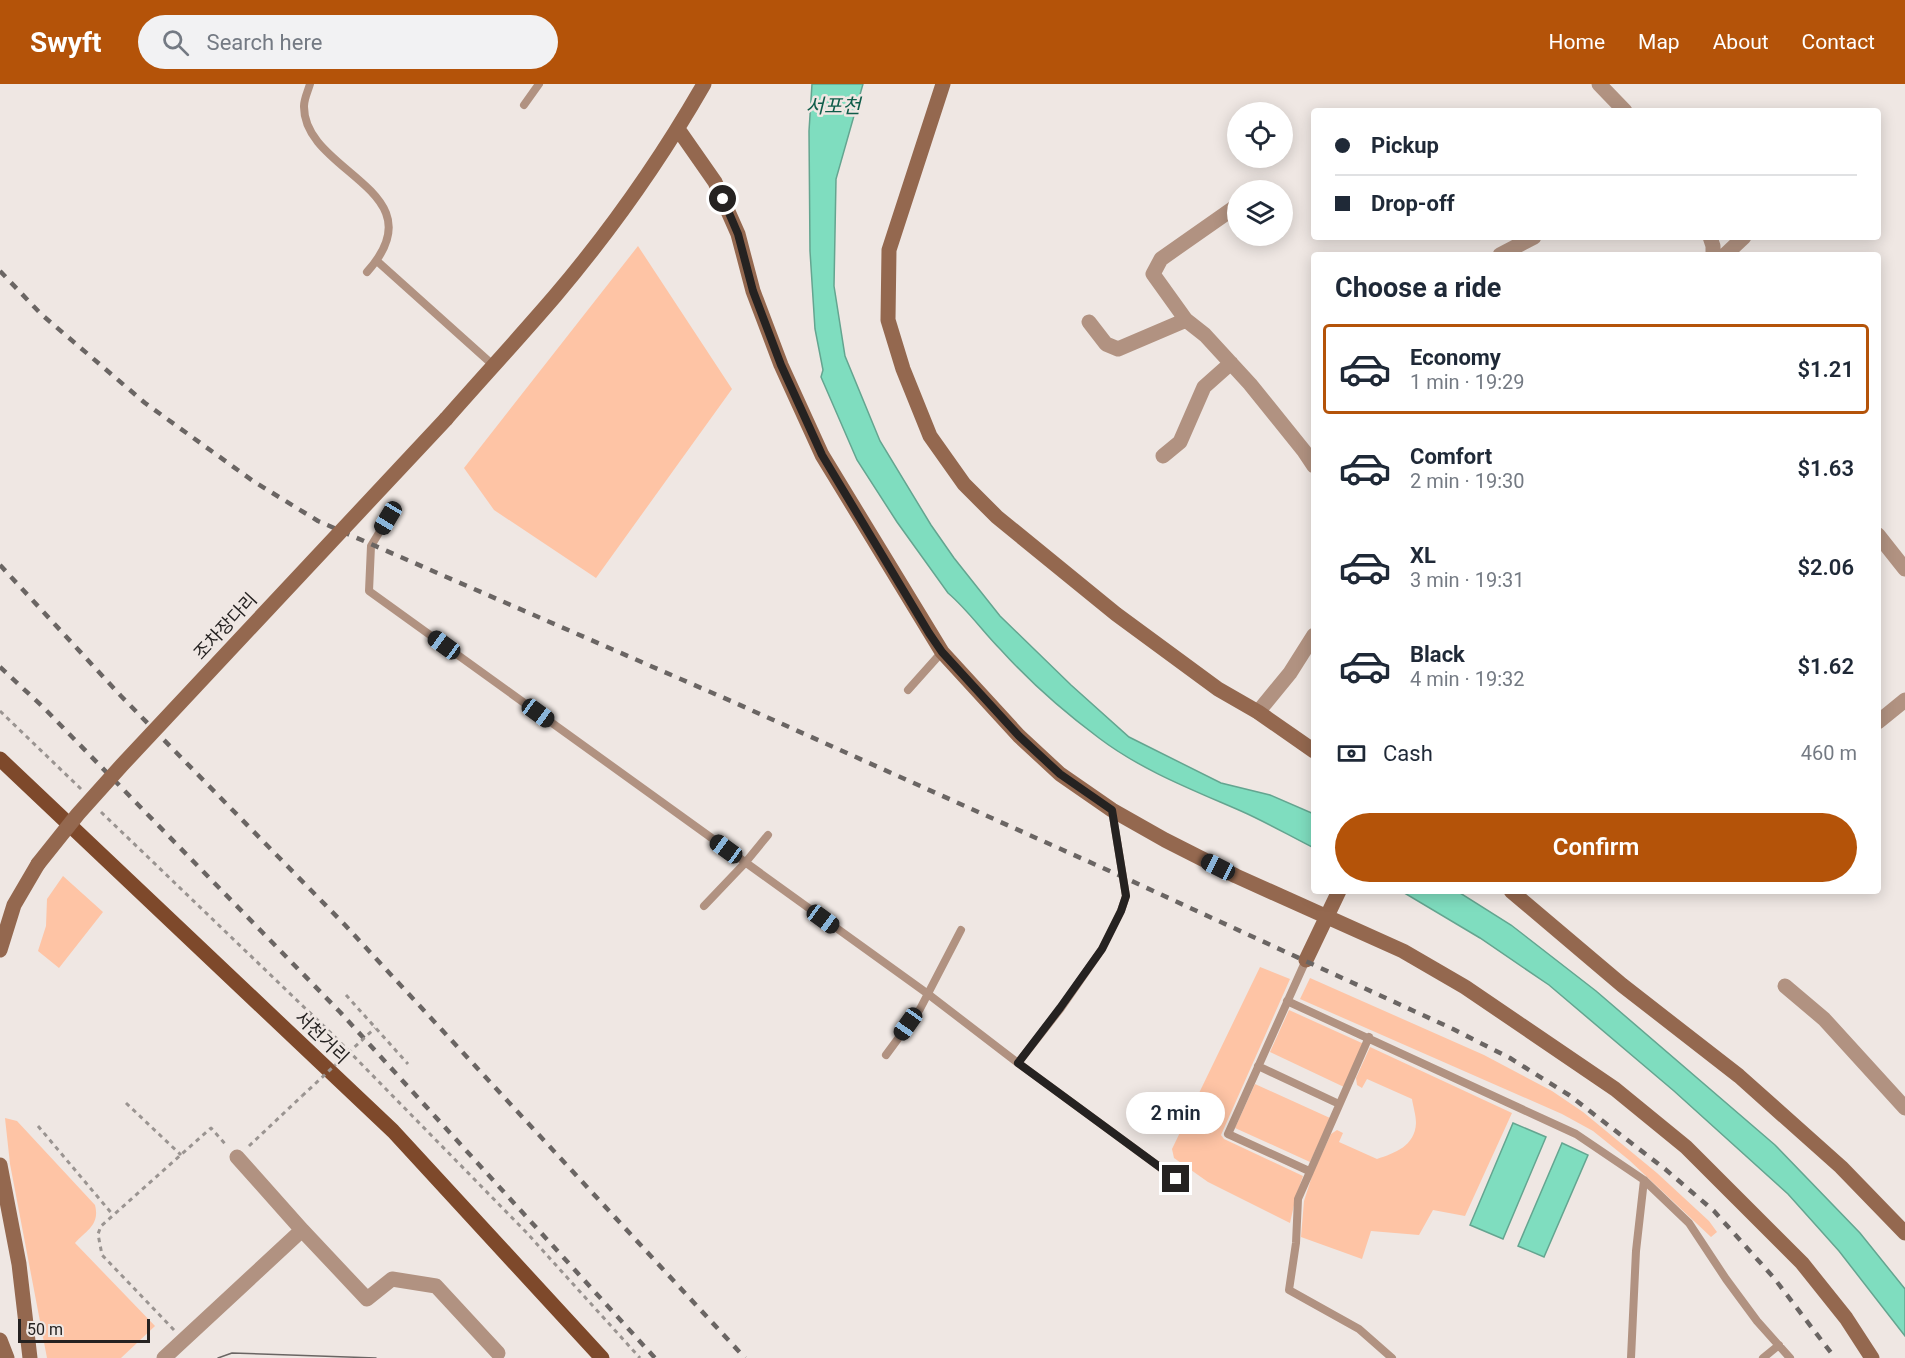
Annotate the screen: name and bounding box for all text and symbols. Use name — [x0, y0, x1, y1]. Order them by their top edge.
search box — [138, 15, 558, 69]
text: Swyft — [30, 26, 102, 59]
icon: search — [159, 26, 192, 59]
text: Search here — [207, 30, 322, 55]
text: Home — [1549, 30, 1605, 54]
text: Map — [1638, 30, 1680, 54]
text: About — [1713, 30, 1769, 54]
text: Contact — [1802, 30, 1875, 54]
water label: 서포천 — [805, 94, 863, 118]
map controls — [1227, 102, 1293, 246]
button: locate — [1227, 102, 1293, 168]
text: Pickup — [1371, 133, 1439, 158]
button: layers — [1227, 180, 1293, 246]
route start — [709, 185, 736, 212]
text: Drop-off — [1371, 191, 1455, 216]
text: Choose a ride — [1335, 272, 1501, 304]
icon: car — [1338, 342, 1392, 396]
text: Economy — [1410, 345, 1501, 370]
text: $1.21 — [1797, 357, 1854, 382]
text: 1 min · 19:29 — [1410, 370, 1525, 394]
icon: car — [1338, 441, 1392, 495]
text: Comfort — [1410, 444, 1492, 469]
text: $1.63 — [1797, 456, 1854, 481]
text: 2 min · 19:30 — [1410, 469, 1525, 493]
car — [371, 498, 405, 538]
icon: car — [1338, 540, 1392, 594]
text: XL — [1410, 543, 1436, 568]
text: $2.06 — [1797, 555, 1854, 580]
text: 3 min · 19:31 — [1410, 568, 1525, 592]
street label: 조차장다리 — [189, 589, 261, 663]
car — [424, 627, 464, 663]
icon: car — [1338, 639, 1392, 693]
text: Black — [1410, 642, 1465, 667]
text: $1.62 — [1797, 654, 1854, 679]
text: 4 min · 19:32 — [1410, 667, 1525, 691]
car — [518, 695, 558, 731]
icon: cash — [1335, 737, 1368, 770]
text: Cash — [1383, 741, 1433, 766]
text: 460 m — [1801, 741, 1857, 765]
button: Confirm — [1335, 813, 1857, 882]
car — [706, 831, 746, 867]
car — [1198, 851, 1238, 883]
car — [803, 901, 843, 937]
car — [890, 1004, 926, 1044]
street label: 서천거리 — [291, 1006, 353, 1068]
callout: 2 min — [1126, 1092, 1226, 1134]
text: 2 min — [1150, 1101, 1201, 1125]
route end — [1162, 1165, 1189, 1192]
scale bar — [18, 1316, 150, 1344]
text: 50 m — [27, 1320, 63, 1339]

